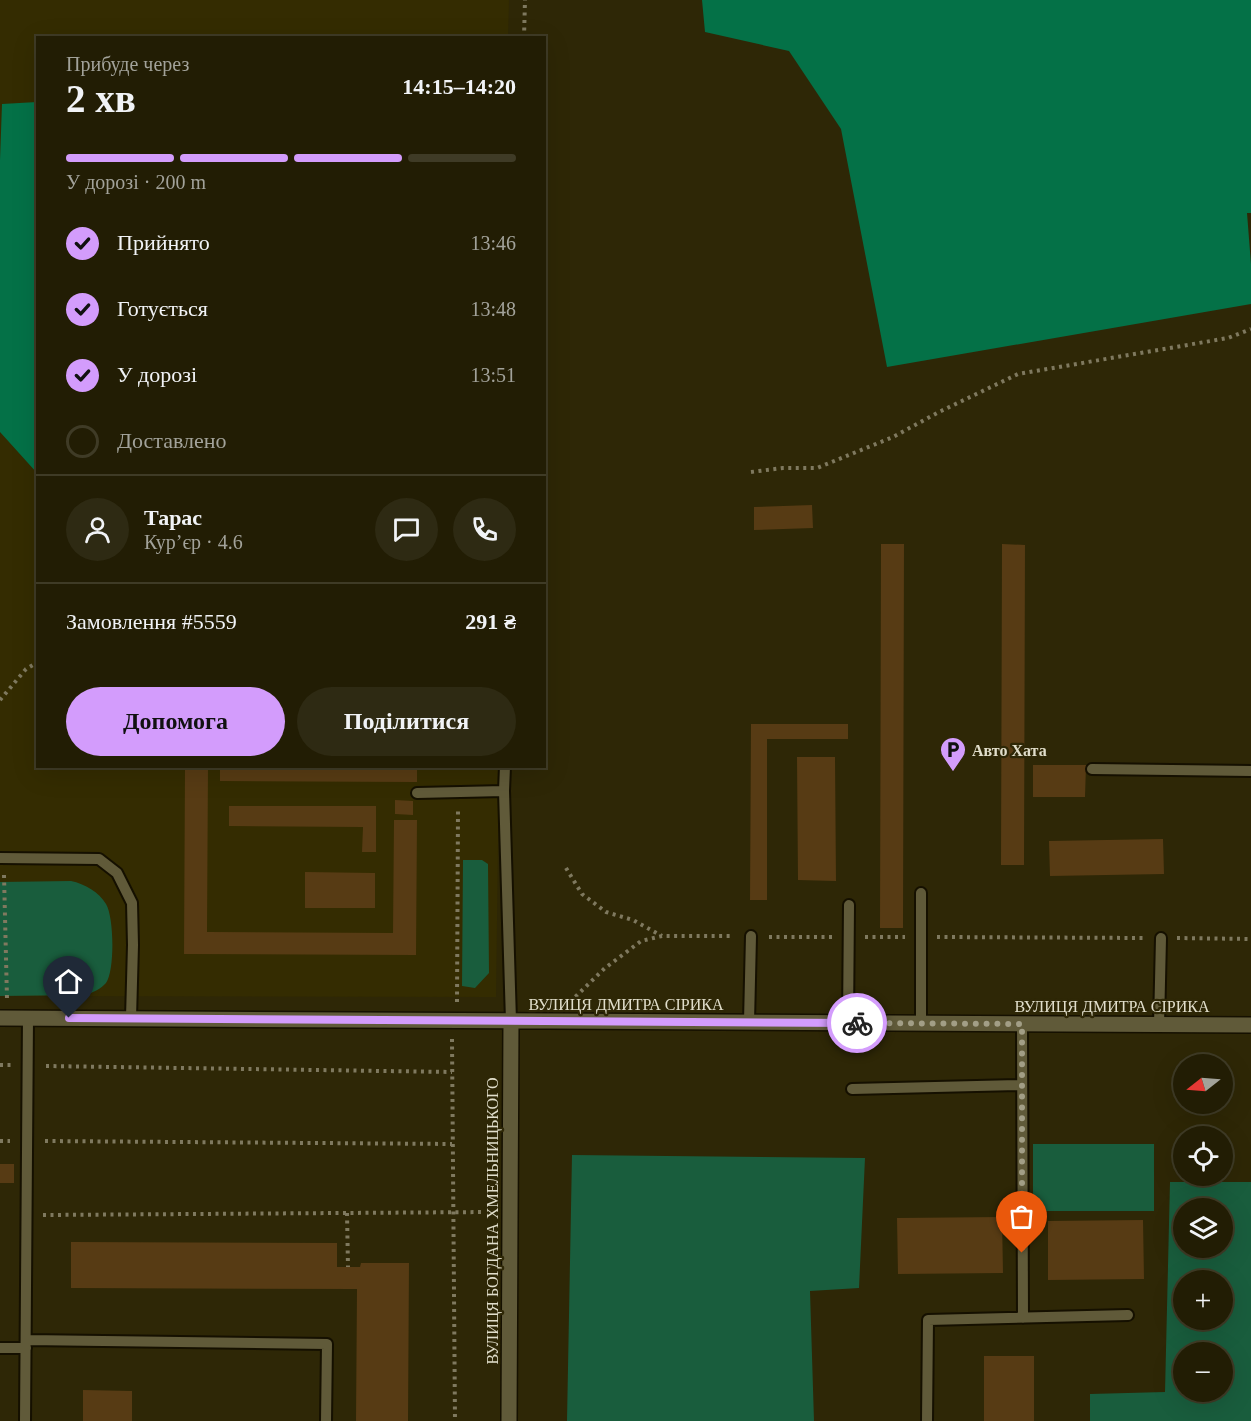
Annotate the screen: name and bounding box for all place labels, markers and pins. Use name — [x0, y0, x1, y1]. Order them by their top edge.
parking icon: Авто Хата — [938, 735, 968, 773]
place label: Авто Хата — [972, 742, 1047, 759]
pin — [43, 956, 94, 1018]
pin — [996, 1191, 1047, 1253]

